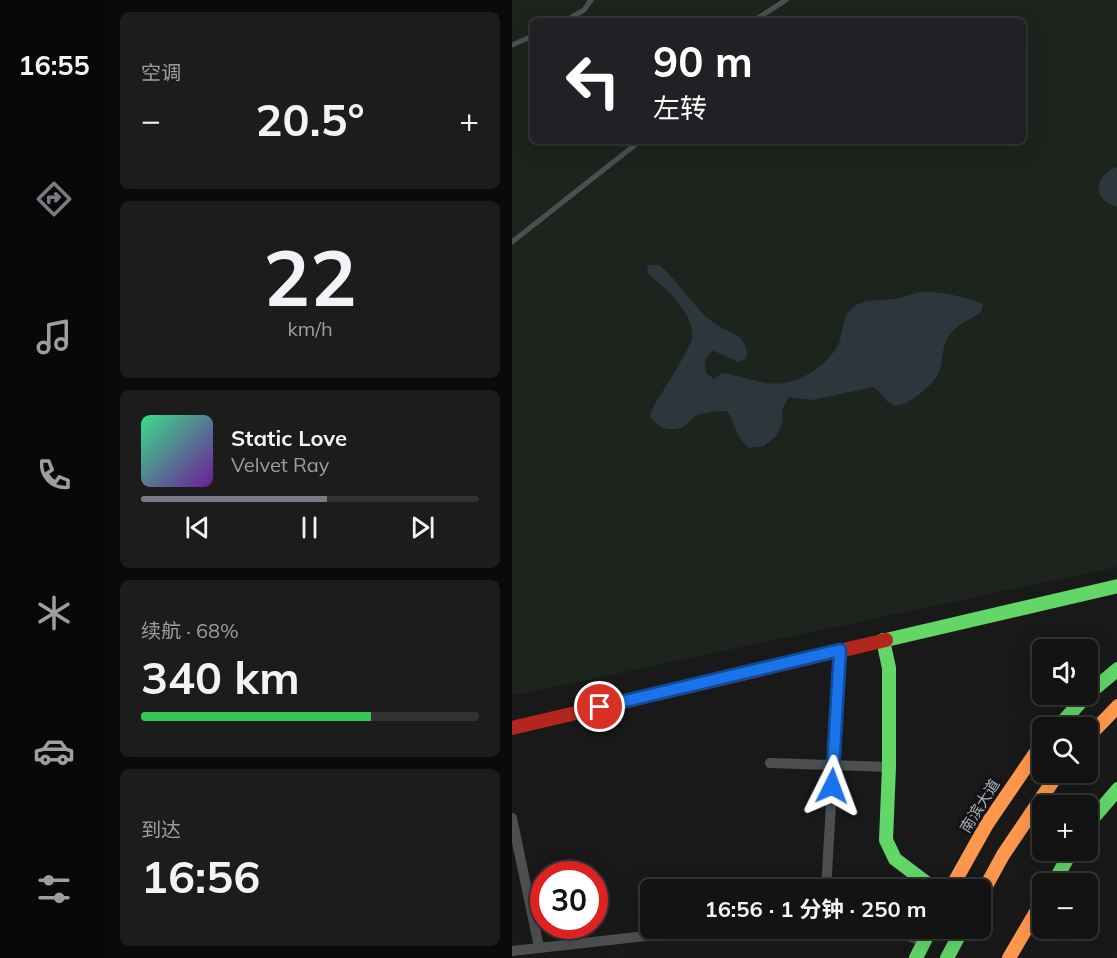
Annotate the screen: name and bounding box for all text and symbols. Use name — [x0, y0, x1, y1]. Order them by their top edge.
text: 90 m — [653, 35, 753, 88]
icon: left — [554, 42, 632, 120]
text: 16:55 — [18, 48, 90, 82]
text: 空调 — [141, 60, 181, 85]
text: 20.5° — [255, 91, 365, 147]
text: 左转 — [653, 91, 707, 125]
text: − — [141, 99, 161, 140]
text: + — [459, 99, 479, 140]
icon: directions — [33, 178, 75, 220]
text: 22 — [263, 228, 357, 326]
icon: music — [33, 316, 75, 358]
text: km/h — [287, 316, 333, 341]
text: Static Love — [231, 424, 347, 452]
text: Velvet Ray — [231, 452, 329, 477]
icon: phone — [33, 454, 75, 496]
icon: previous — [181, 511, 214, 544]
icon: pause — [293, 511, 326, 544]
icon: next — [406, 511, 439, 544]
icon: climate — [33, 592, 75, 634]
text: 续航 · 68% — [141, 618, 239, 643]
map controls — [1032, 639, 1098, 939]
button: sound — [1032, 639, 1098, 705]
text: 340 km — [141, 649, 300, 705]
pin — [574, 681, 625, 732]
icon: arrive — [583, 690, 616, 723]
button: search — [1032, 717, 1098, 783]
icon: car — [33, 730, 75, 772]
position arrow — [800, 754, 864, 818]
street label: 南滨大道 — [956, 775, 1004, 836]
button: + — [1032, 795, 1098, 861]
text: 到达 — [141, 817, 181, 842]
text: 16:56 — [141, 848, 260, 904]
speed limit sign: 30 — [530, 861, 608, 939]
icon: filters — [33, 868, 75, 910]
button: − — [1032, 873, 1098, 939]
text: 16:56 · 1 分钟 · 250 m — [704, 895, 927, 923]

